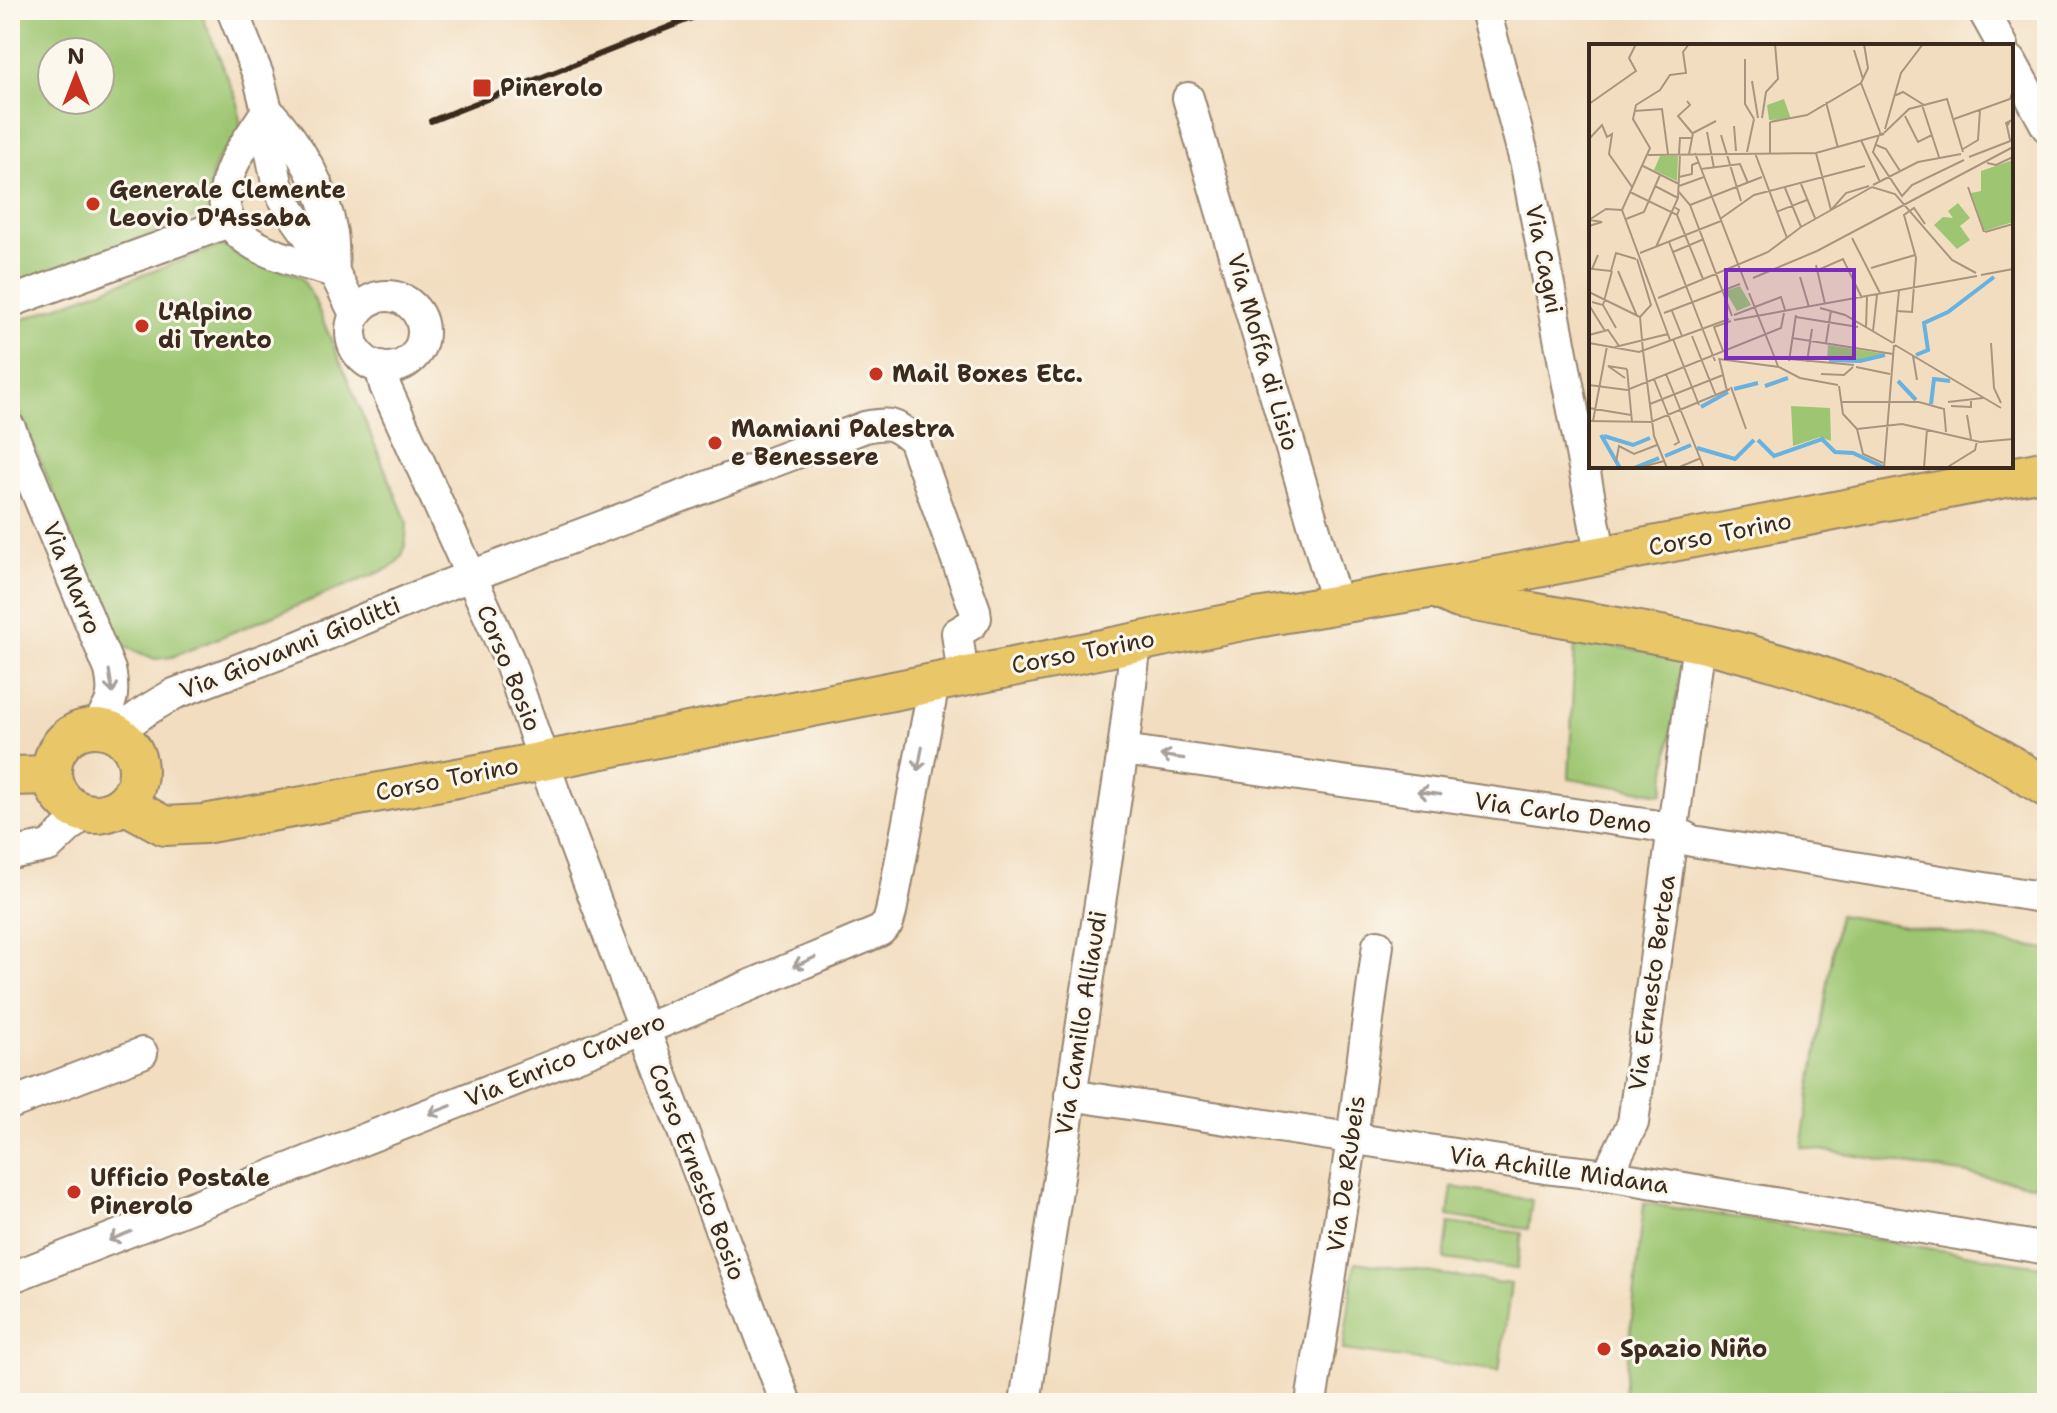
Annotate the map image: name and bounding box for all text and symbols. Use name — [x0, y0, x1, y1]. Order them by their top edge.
north arrow — [36, 36, 116, 116]
text: N — [67, 42, 85, 71]
inset map — [1589, 44, 2013, 468]
place label: Pinerolo — [500, 72, 603, 104]
marker: Pinerolo — [471, 77, 493, 99]
place label: Generale Clemente Leovio D'Assaba — [109, 174, 346, 234]
marker: Generale Clemente Leovio D'Assaba — [84, 195, 102, 213]
street label: Via Cagni — [1518, 202, 1570, 316]
street label: Via Moffa di Lisio — [1220, 250, 1306, 454]
place label: L'Alpino di Trento — [158, 296, 272, 356]
marker: L'Alpino di Trento — [133, 317, 151, 335]
place label: Mail Boxes Etc. — [892, 358, 1083, 390]
marker: Mail Boxes Etc. — [867, 365, 885, 383]
place label: Mamiani Palestra e Benessere — [731, 413, 955, 473]
marker: Mamiani Palestra e Benessere — [706, 434, 724, 452]
street label: Corso Torino — [1646, 504, 1794, 564]
street label: Via Marro — [35, 517, 109, 639]
street label: Via Giovanni Giolitti — [175, 589, 405, 707]
street label: Corso Bosio — [469, 600, 549, 736]
street label: Corso Torino — [1009, 622, 1157, 682]
one-way arrow — [104, 668, 119, 694]
one-way arrow — [911, 746, 926, 772]
street label: Corso Torino — [373, 749, 521, 809]
one-way arrow — [1159, 749, 1185, 764]
one-way arrow — [1417, 785, 1442, 800]
street label: Via Carlo Demo — [1472, 785, 1654, 841]
street label: Via Ernesto Bertea — [1621, 873, 1683, 1093]
street label: Via Camillo Alliaudi — [1047, 908, 1115, 1138]
one-way arrow — [792, 956, 817, 971]
street label: Via Enrico Cravero — [460, 1005, 670, 1115]
street label: Corso Ernesto Bosio — [641, 1059, 753, 1285]
street label: Via De Rubeis — [1319, 1093, 1373, 1255]
one-way arrow — [428, 1104, 453, 1118]
street label: Via Achille Midana — [1447, 1139, 1671, 1201]
place label: Ufficio Postale Pinerolo — [90, 1162, 270, 1222]
marker: Ufficio Postale Pinerolo — [65, 1183, 83, 1201]
one-way arrow — [108, 1230, 133, 1244]
place label: Spazio Niño — [1620, 1333, 1767, 1365]
marker: Spazio Niño — [1595, 1340, 1613, 1358]

